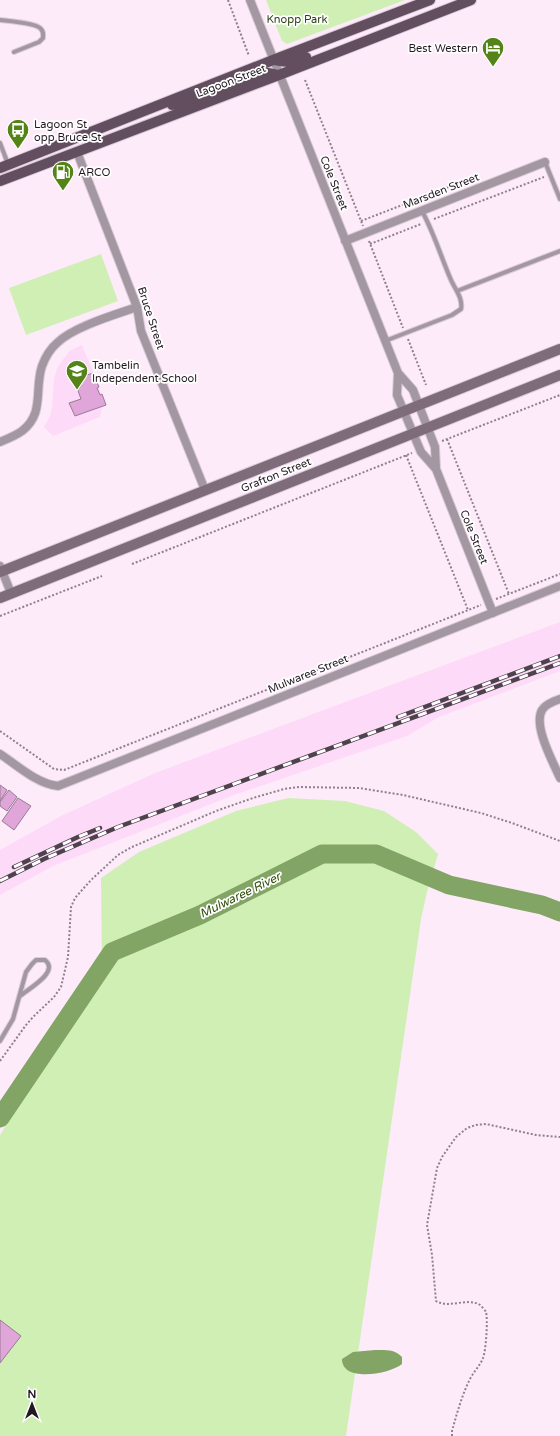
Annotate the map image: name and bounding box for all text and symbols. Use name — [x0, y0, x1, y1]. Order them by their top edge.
park label: Knopp Park — [267, 13, 328, 26]
hotel icon: Best Western — [480, 35, 506, 68]
place label: Best Western — [409, 42, 478, 55]
street label: Lagoon Street — [194, 62, 268, 100]
bus stop icon: Lagoon St opp Bruce St — [5, 117, 31, 150]
place label: Lagoon St opp Bruce St — [34, 118, 102, 144]
street label: Cole Street — [317, 154, 351, 212]
fuel station icon: ARCO — [50, 159, 76, 192]
place label: ARCO — [78, 166, 110, 179]
street label: Marsden Street — [401, 171, 481, 211]
street label: Bruce Street — [135, 285, 167, 351]
school or university icon: Tambelin Independent School — [64, 358, 90, 391]
place label: Tambelin Independent School — [92, 359, 197, 385]
street label: Grafton Street — [239, 455, 313, 495]
street label: Cole Street — [457, 508, 491, 566]
street label: Mulwaree Street — [266, 652, 350, 696]
water label: Mulwaree River — [197, 869, 284, 921]
north arrow — [12, 1384, 52, 1424]
text: N — [28, 1388, 36, 1401]

